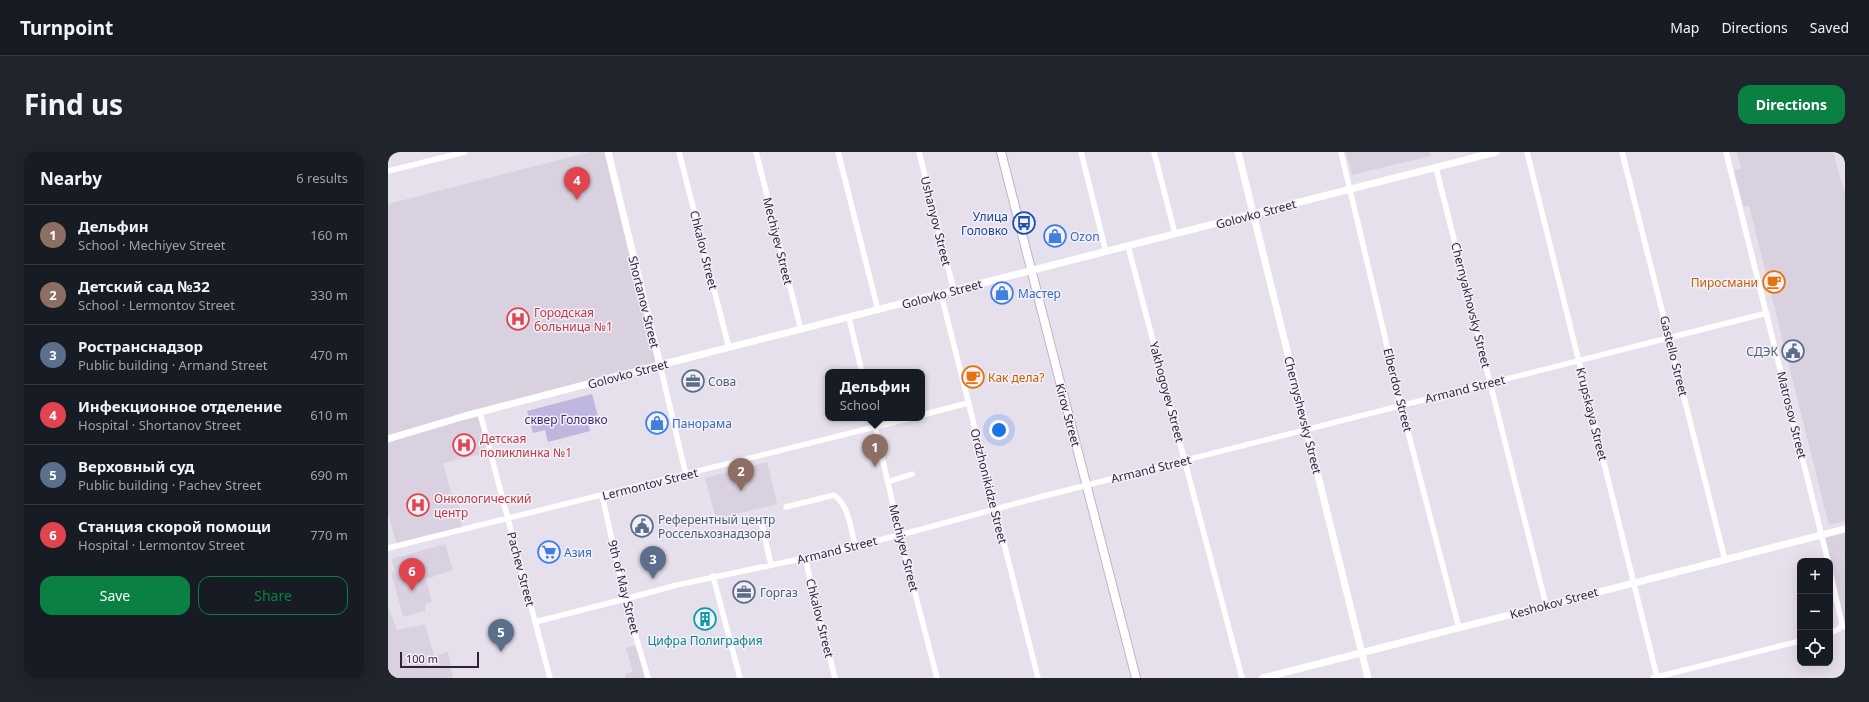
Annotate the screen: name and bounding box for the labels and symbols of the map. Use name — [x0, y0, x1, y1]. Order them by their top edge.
pin: 4 — [564, 167, 590, 200]
street label: Ushanyov Street — [917, 174, 956, 268]
street label: Golovko Street — [1214, 195, 1299, 233]
street label: Mechiyev Street — [759, 196, 797, 287]
place label: Улица Головко — [961, 208, 1008, 239]
street label: Chkalov Street — [686, 209, 722, 292]
bus stop icon: Улица Головко — [1011, 210, 1037, 236]
shop icon: Ozon — [1042, 223, 1068, 249]
place label: Ozon — [1070, 228, 1100, 245]
street label: Chernyakhovsky Street — [1447, 240, 1495, 370]
street label: Shortanov Street — [624, 254, 664, 351]
cafe icon: Пиросмани — [1761, 269, 1787, 295]
place label: Пиросмани — [1691, 274, 1758, 291]
street label: Golovko Street — [900, 275, 985, 313]
shop icon: Мастер — [989, 280, 1015, 306]
place label: Мастер — [1018, 285, 1061, 302]
place label: Городская больница №1 — [534, 304, 613, 335]
hospital icon: Городская больница №1 — [505, 306, 531, 332]
street label: Gastello Street — [1656, 314, 1692, 399]
public building icon: СДЭК — [1780, 338, 1806, 364]
street label: Yakhogoyev Street — [1145, 340, 1189, 445]
place label: СДЭК — [1746, 343, 1778, 360]
street label: Elberdov Street — [1379, 346, 1417, 434]
street label: Chernyshevsky Street — [1280, 354, 1326, 476]
street label: Golovko Street — [586, 355, 671, 393]
cafe icon: Как дела? — [960, 364, 986, 390]
street label: Krupskaya Street — [1572, 366, 1612, 463]
office icon: Сова — [680, 368, 706, 394]
place label: Как дела? — [988, 369, 1044, 386]
street label: Matrosov Street — [1773, 370, 1811, 461]
street label: Armand Street — [1423, 371, 1507, 407]
place label: Сова — [708, 373, 736, 390]
street label: Kirov Street — [1051, 381, 1085, 449]
shop icon: Панорама — [644, 410, 670, 436]
park label: сквер Головко — [524, 411, 608, 428]
place label: Панорама — [672, 415, 732, 432]
your location — [989, 420, 1009, 440]
street label: Ordzhonikidze Street — [966, 427, 1012, 546]
place label: Детская поликлинка №1 — [480, 430, 572, 461]
hospital icon: Детская поликлинка №1 — [451, 432, 477, 458]
pin: 1 — [862, 434, 888, 467]
street label: Armand Street — [1109, 451, 1193, 487]
pin: 2 — [728, 458, 754, 491]
street label: Lermontov Street — [600, 464, 700, 504]
place label: Онкологический центр — [434, 490, 532, 521]
hospital icon: Онкологический центр — [405, 492, 431, 518]
street label: Mechiyev Street — [885, 503, 923, 594]
place label: Референтный центр Россельхознадзора — [658, 511, 775, 542]
public building icon: Референтный центр Россельхознадзора — [629, 513, 655, 539]
street label: Pachev Street — [503, 530, 539, 609]
street label: Armand Street — [795, 532, 879, 568]
street label: 9th of May Street — [604, 538, 644, 637]
supermarket icon: Азия — [536, 539, 562, 565]
place label: Азия — [564, 544, 592, 561]
pin: 3 — [640, 546, 666, 579]
pin: 6 — [399, 558, 425, 591]
street label: Chkalov Street — [802, 577, 838, 660]
office icon: Горгаз — [731, 579, 757, 605]
street label: Keshokov Street — [1508, 583, 1601, 623]
place label: Горгаз — [760, 584, 798, 601]
building icon: Цифра Полиграфия — [692, 606, 718, 632]
pin: 5 — [488, 619, 514, 652]
place label: Цифра Полиграфия — [647, 632, 763, 649]
scale bar — [400, 650, 479, 669]

